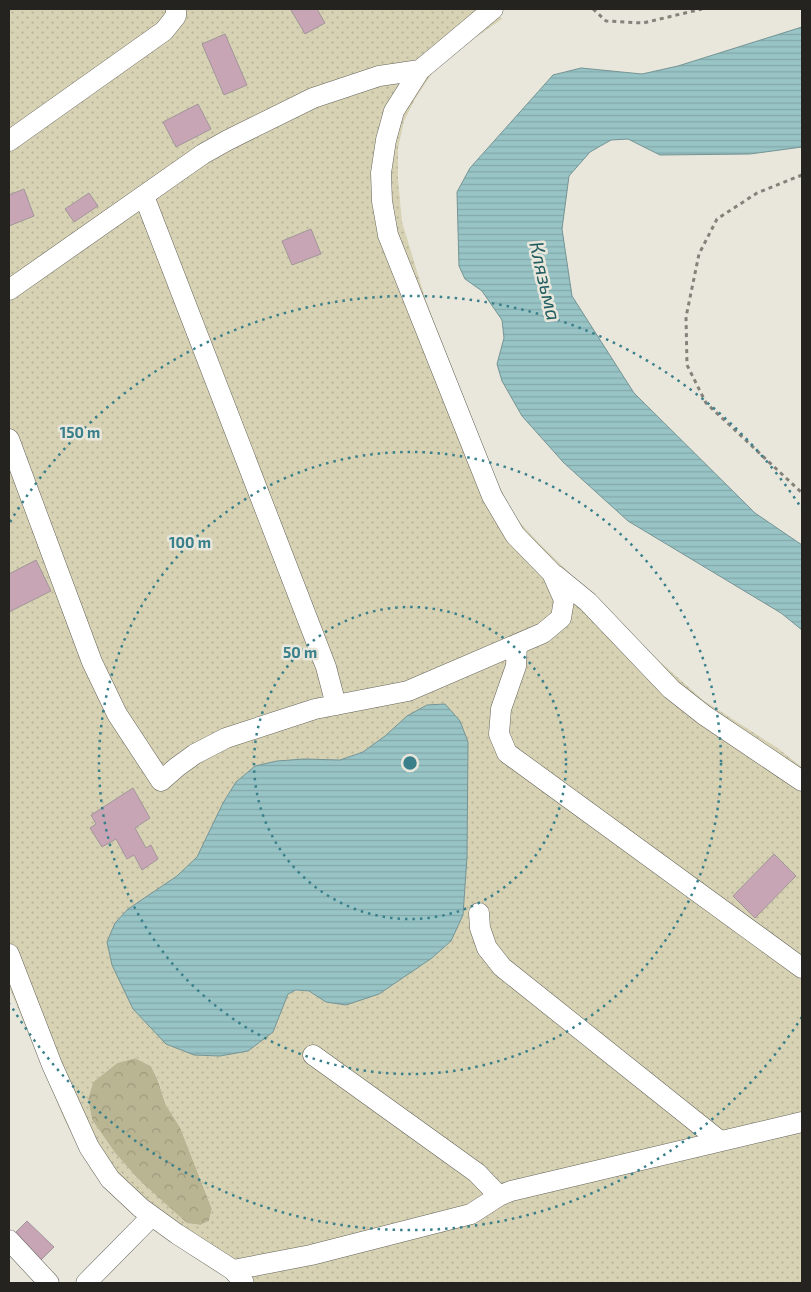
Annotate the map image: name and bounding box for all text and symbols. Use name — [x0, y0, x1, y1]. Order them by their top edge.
water label: Клязьма — [525, 239, 567, 323]
text: 150 m — [60, 423, 100, 441]
text: 100 m — [169, 533, 211, 551]
text: 50 m — [283, 643, 317, 661]
centre of rings — [401, 754, 419, 772]

